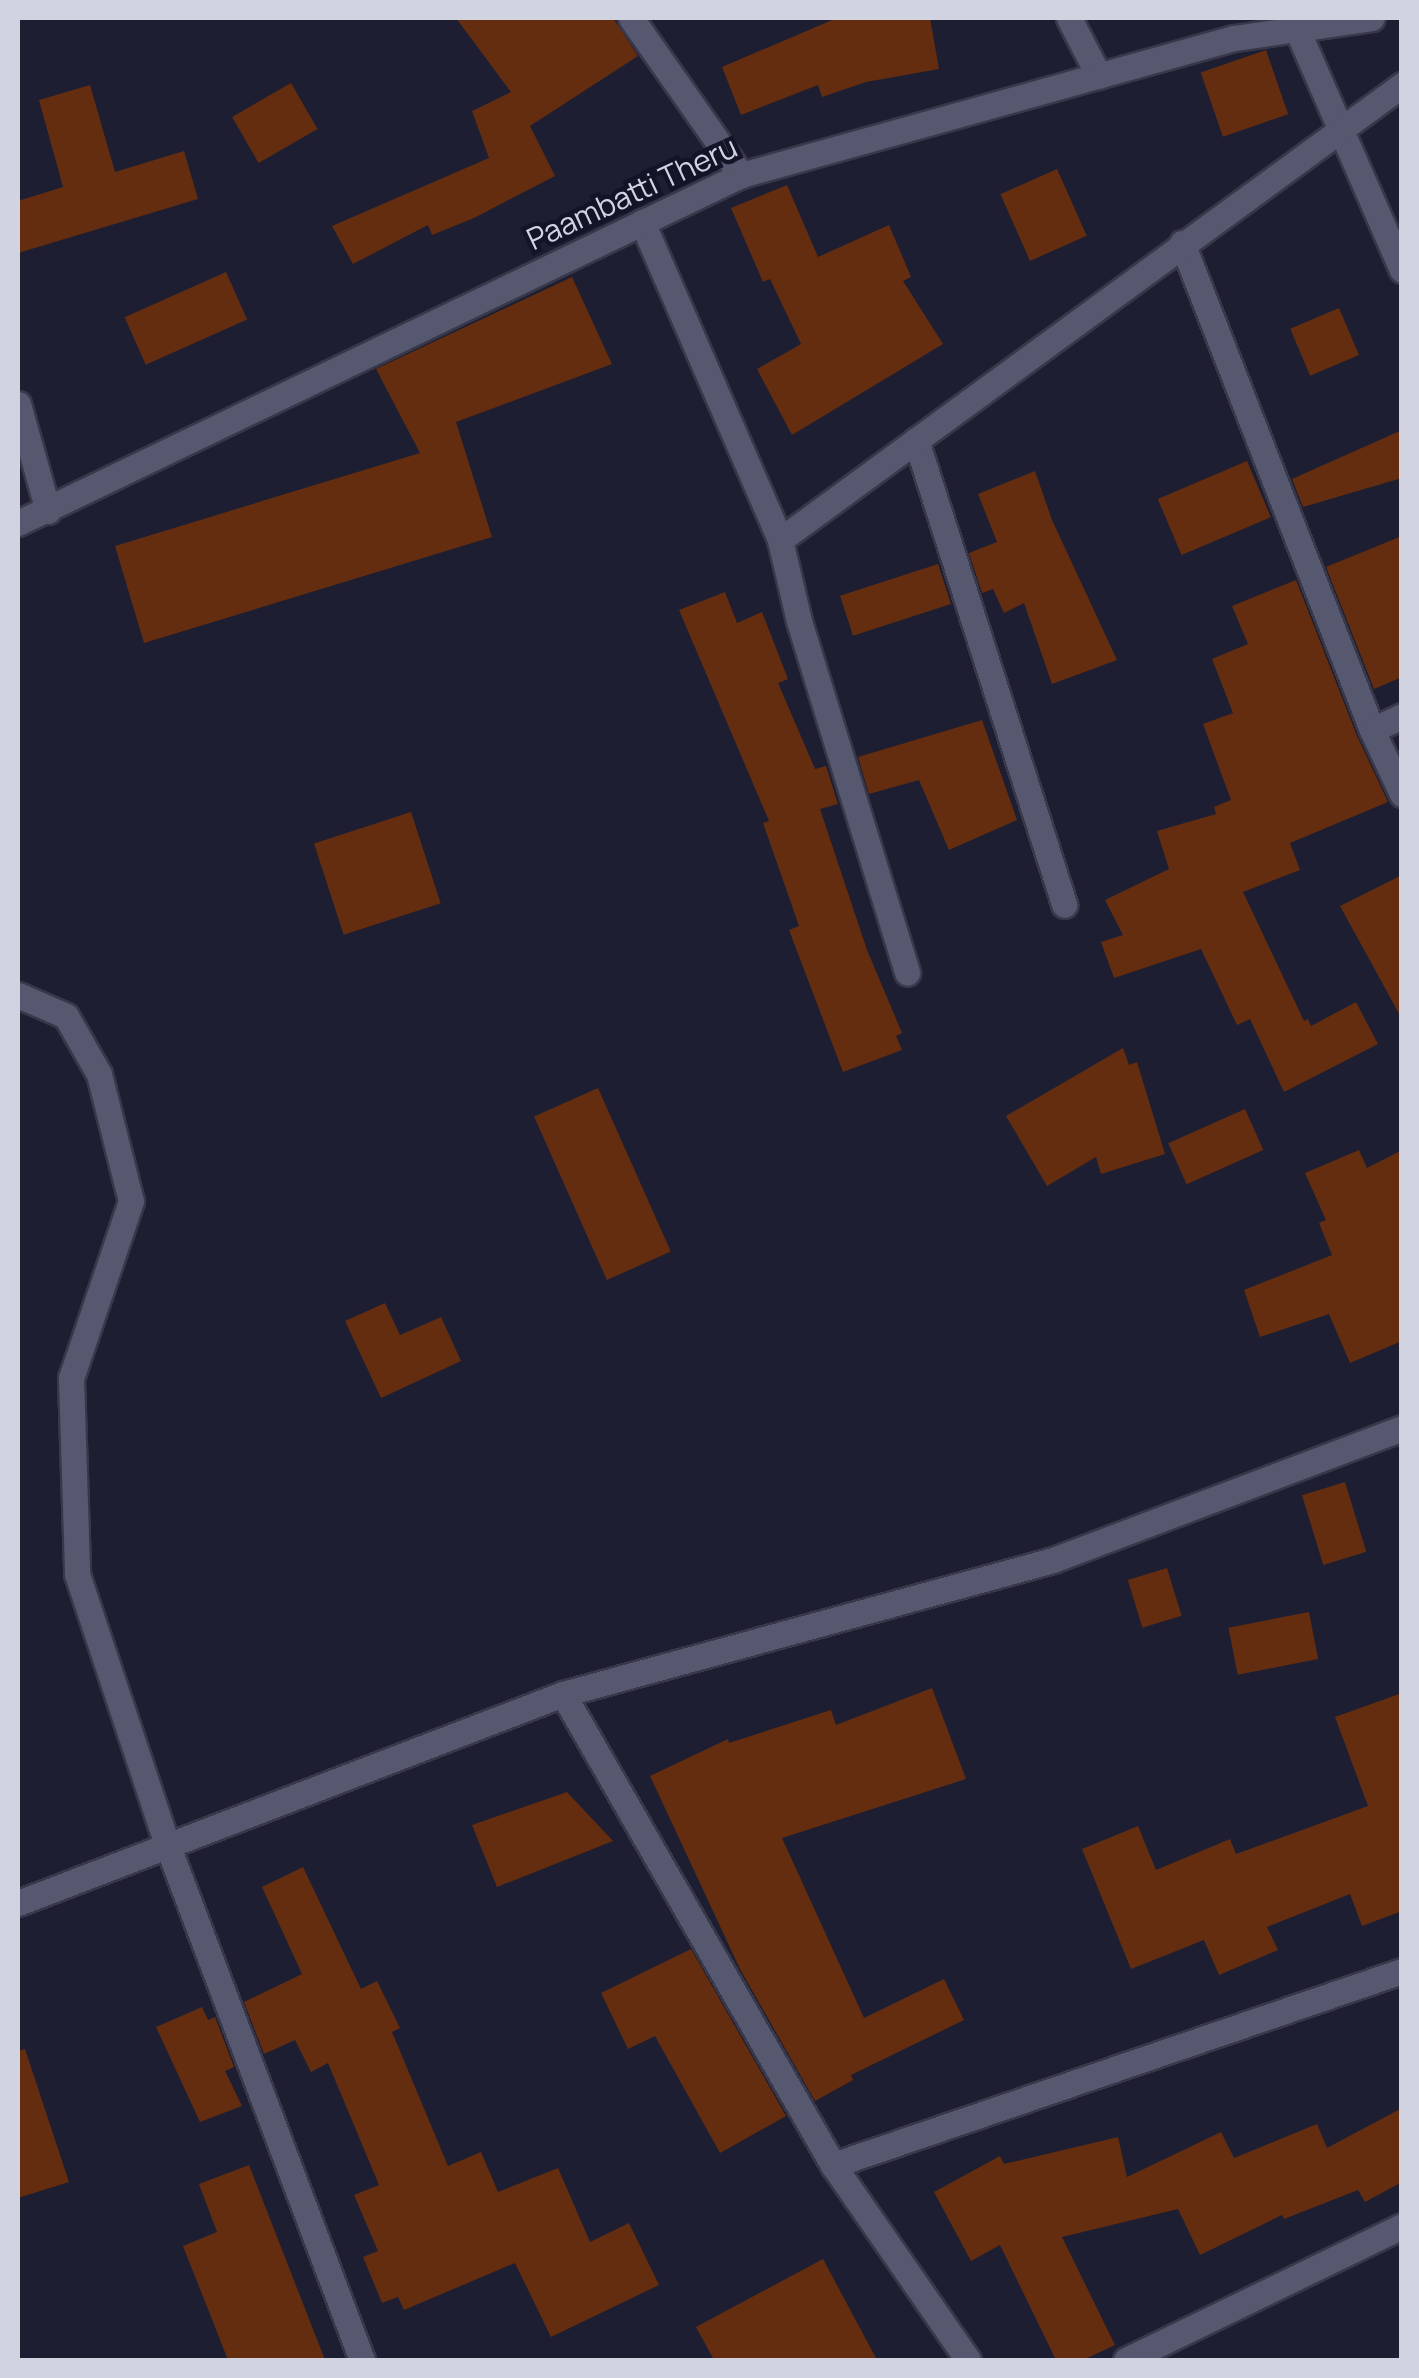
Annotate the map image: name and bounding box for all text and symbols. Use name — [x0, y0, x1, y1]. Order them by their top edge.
street label: Paambatti Theru — [521, 129, 743, 257]

